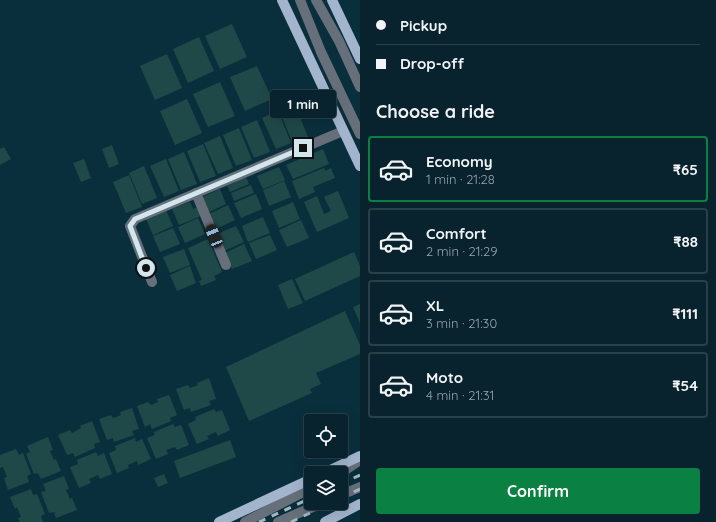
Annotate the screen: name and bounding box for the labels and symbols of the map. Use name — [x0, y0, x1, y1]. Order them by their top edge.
callout: 1 min — [270, 90, 336, 118]
route end — [294, 139, 312, 157]
car — [204, 223, 224, 249]
route start — [137, 259, 155, 277]

